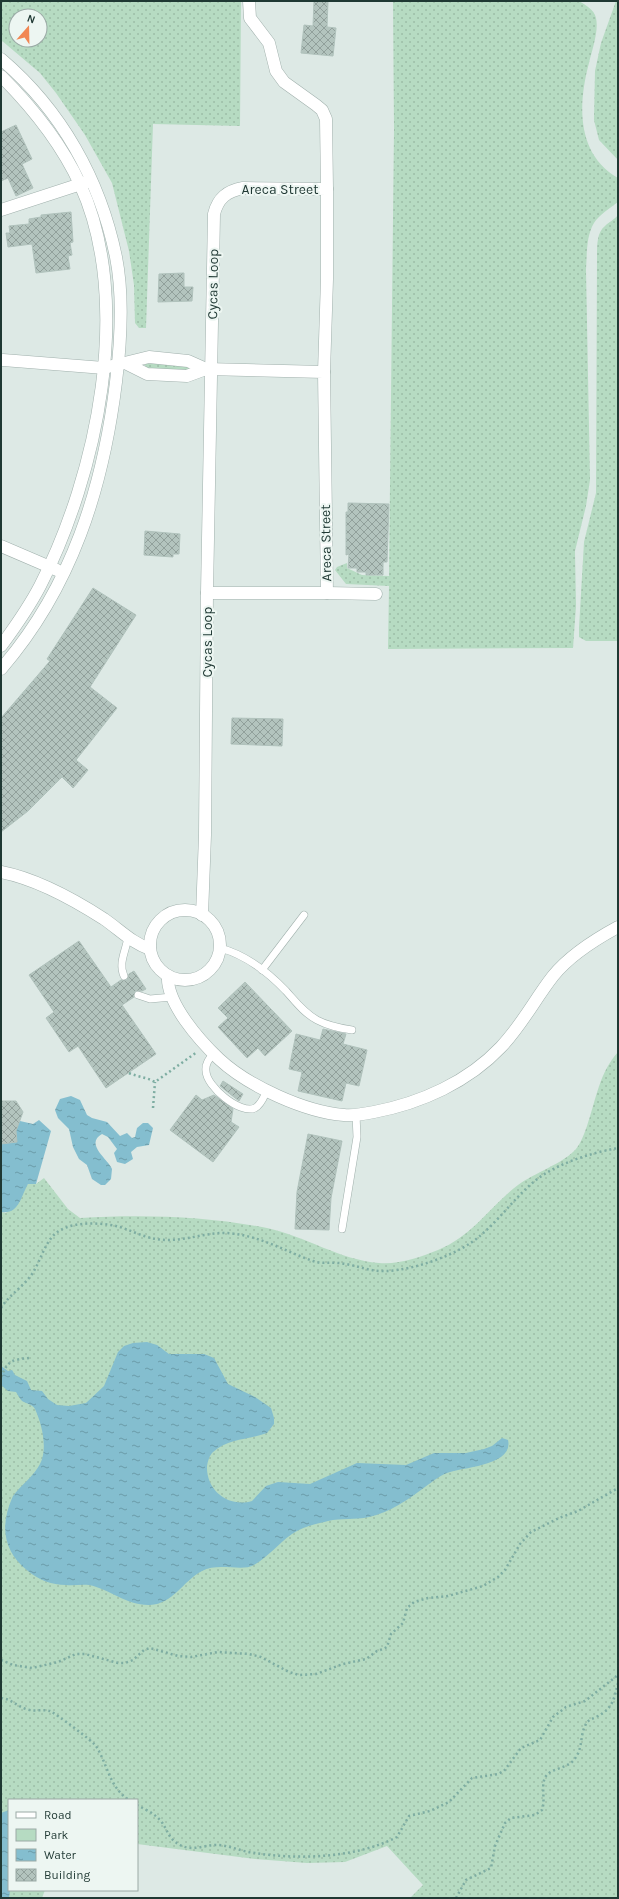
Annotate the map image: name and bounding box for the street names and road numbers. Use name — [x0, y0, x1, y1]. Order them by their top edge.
street label: Areca Street — [242, 181, 318, 198]
street label: Cycas Loop — [204, 248, 222, 320]
street label: Areca Street — [317, 504, 335, 582]
street label: Cycas Loop — [199, 607, 216, 677]

